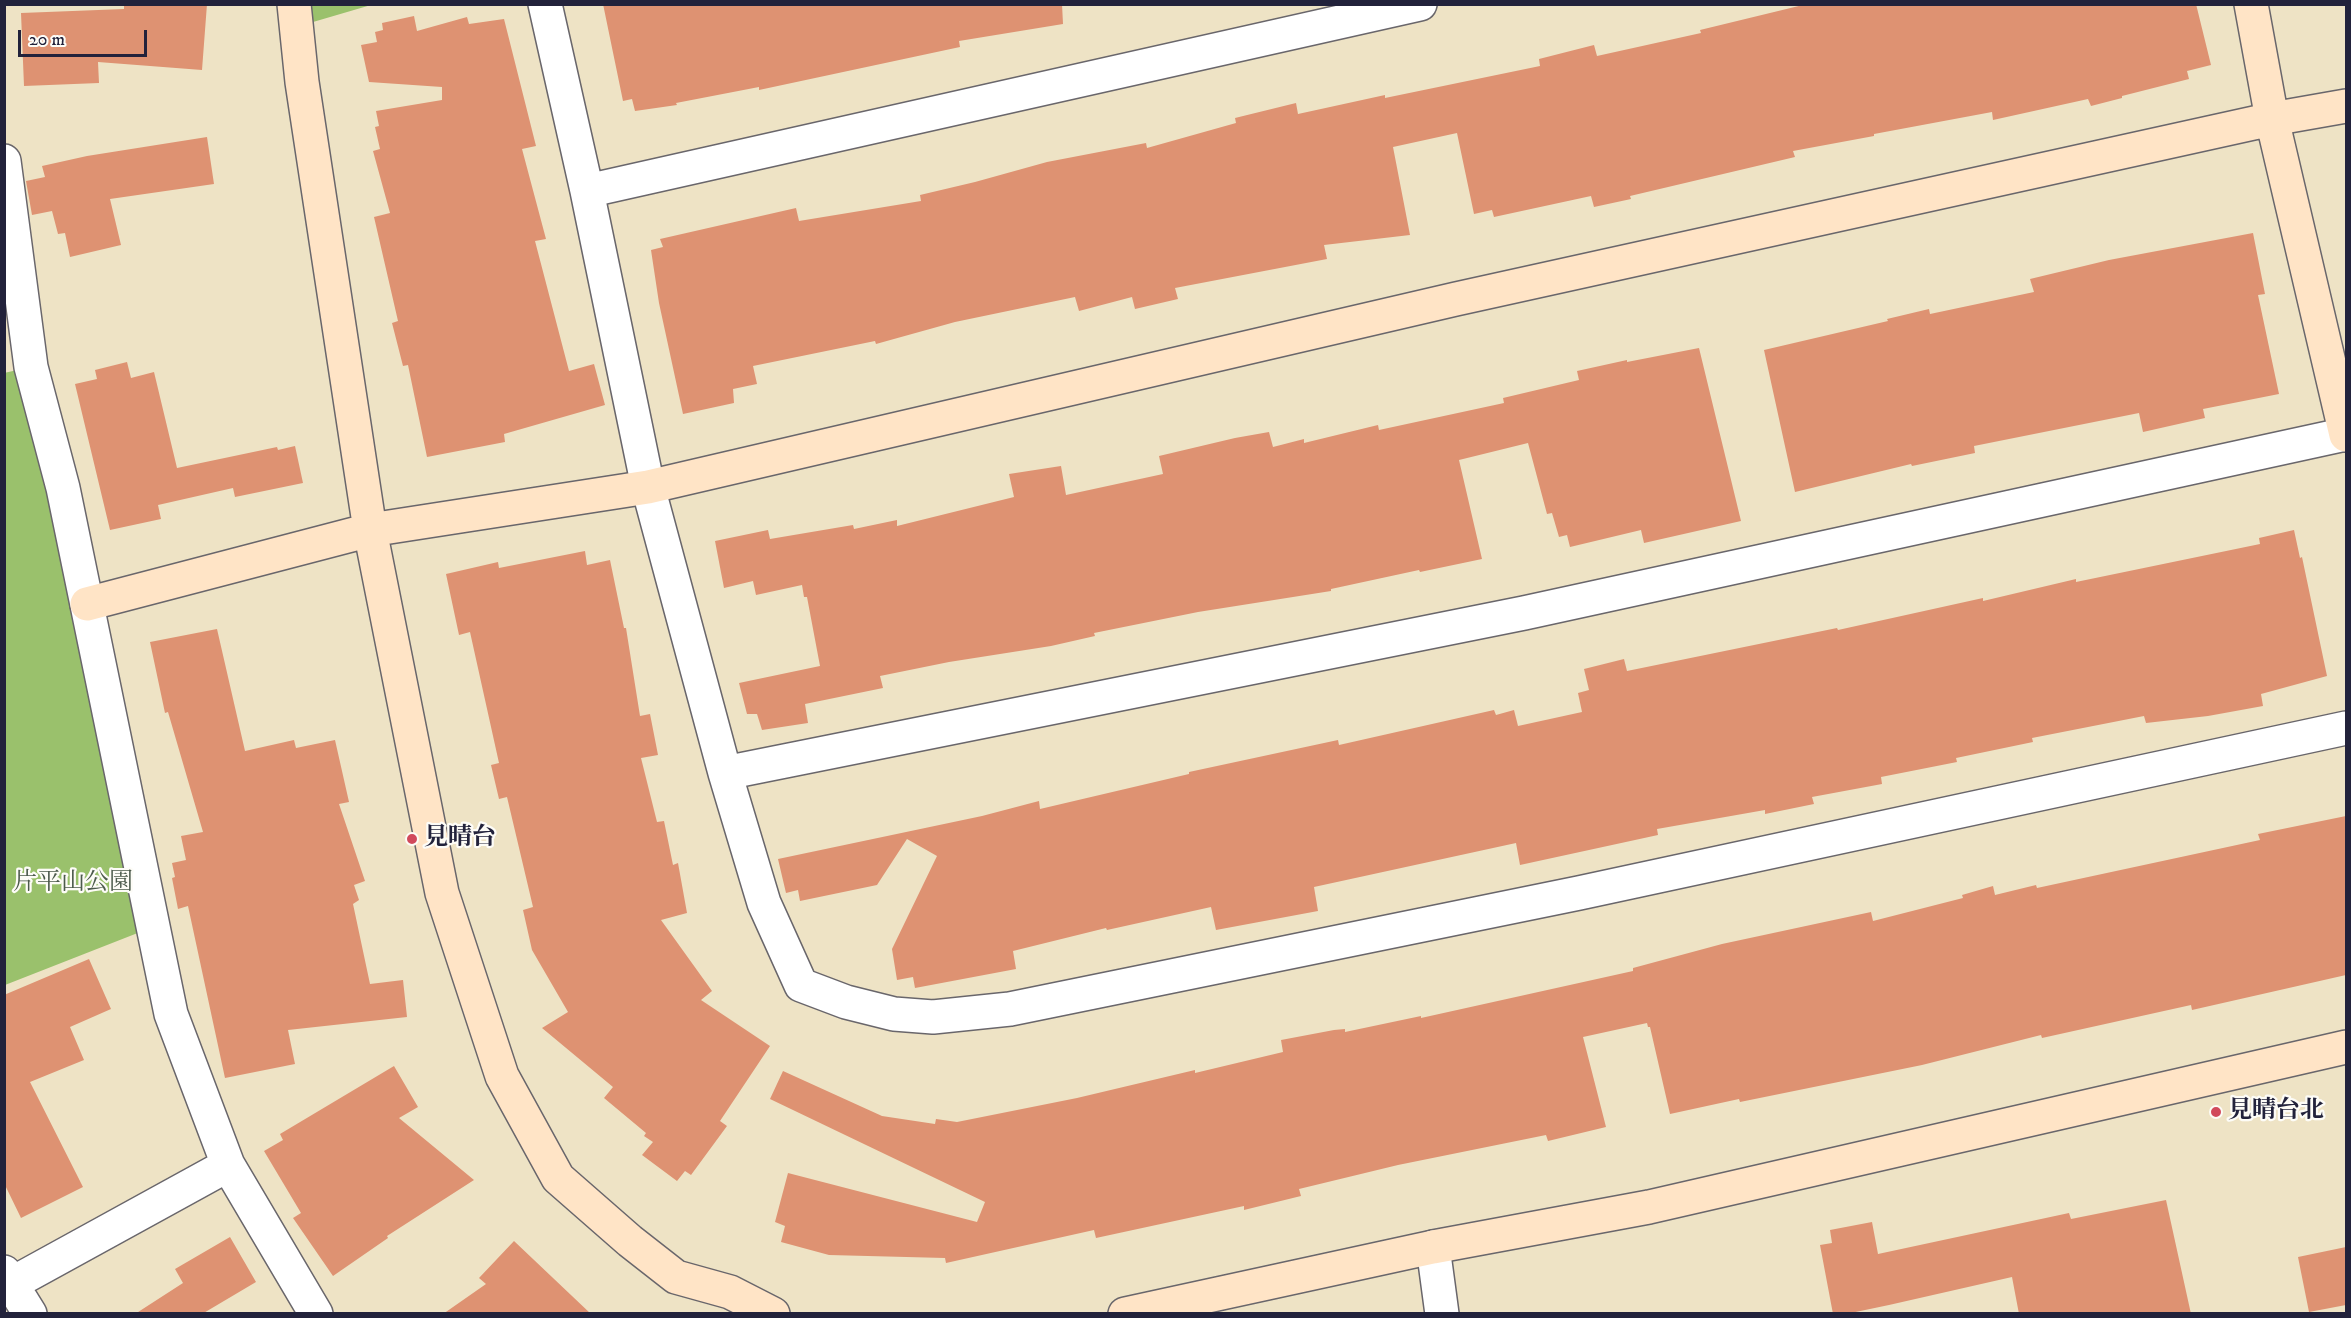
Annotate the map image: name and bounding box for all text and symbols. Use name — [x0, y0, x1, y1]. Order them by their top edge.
scale bar — [21, 18, 150, 56]
text: 20 m — [29, 29, 65, 51]
place label: 見晴台 — [424, 825, 496, 853]
marker: 見晴台 — [405, 832, 419, 846]
park label: 片平山公園 — [13, 870, 133, 898]
place label: 見晴台北 — [2228, 1098, 2324, 1126]
marker: 見晴台北 — [2209, 1105, 2223, 1119]

